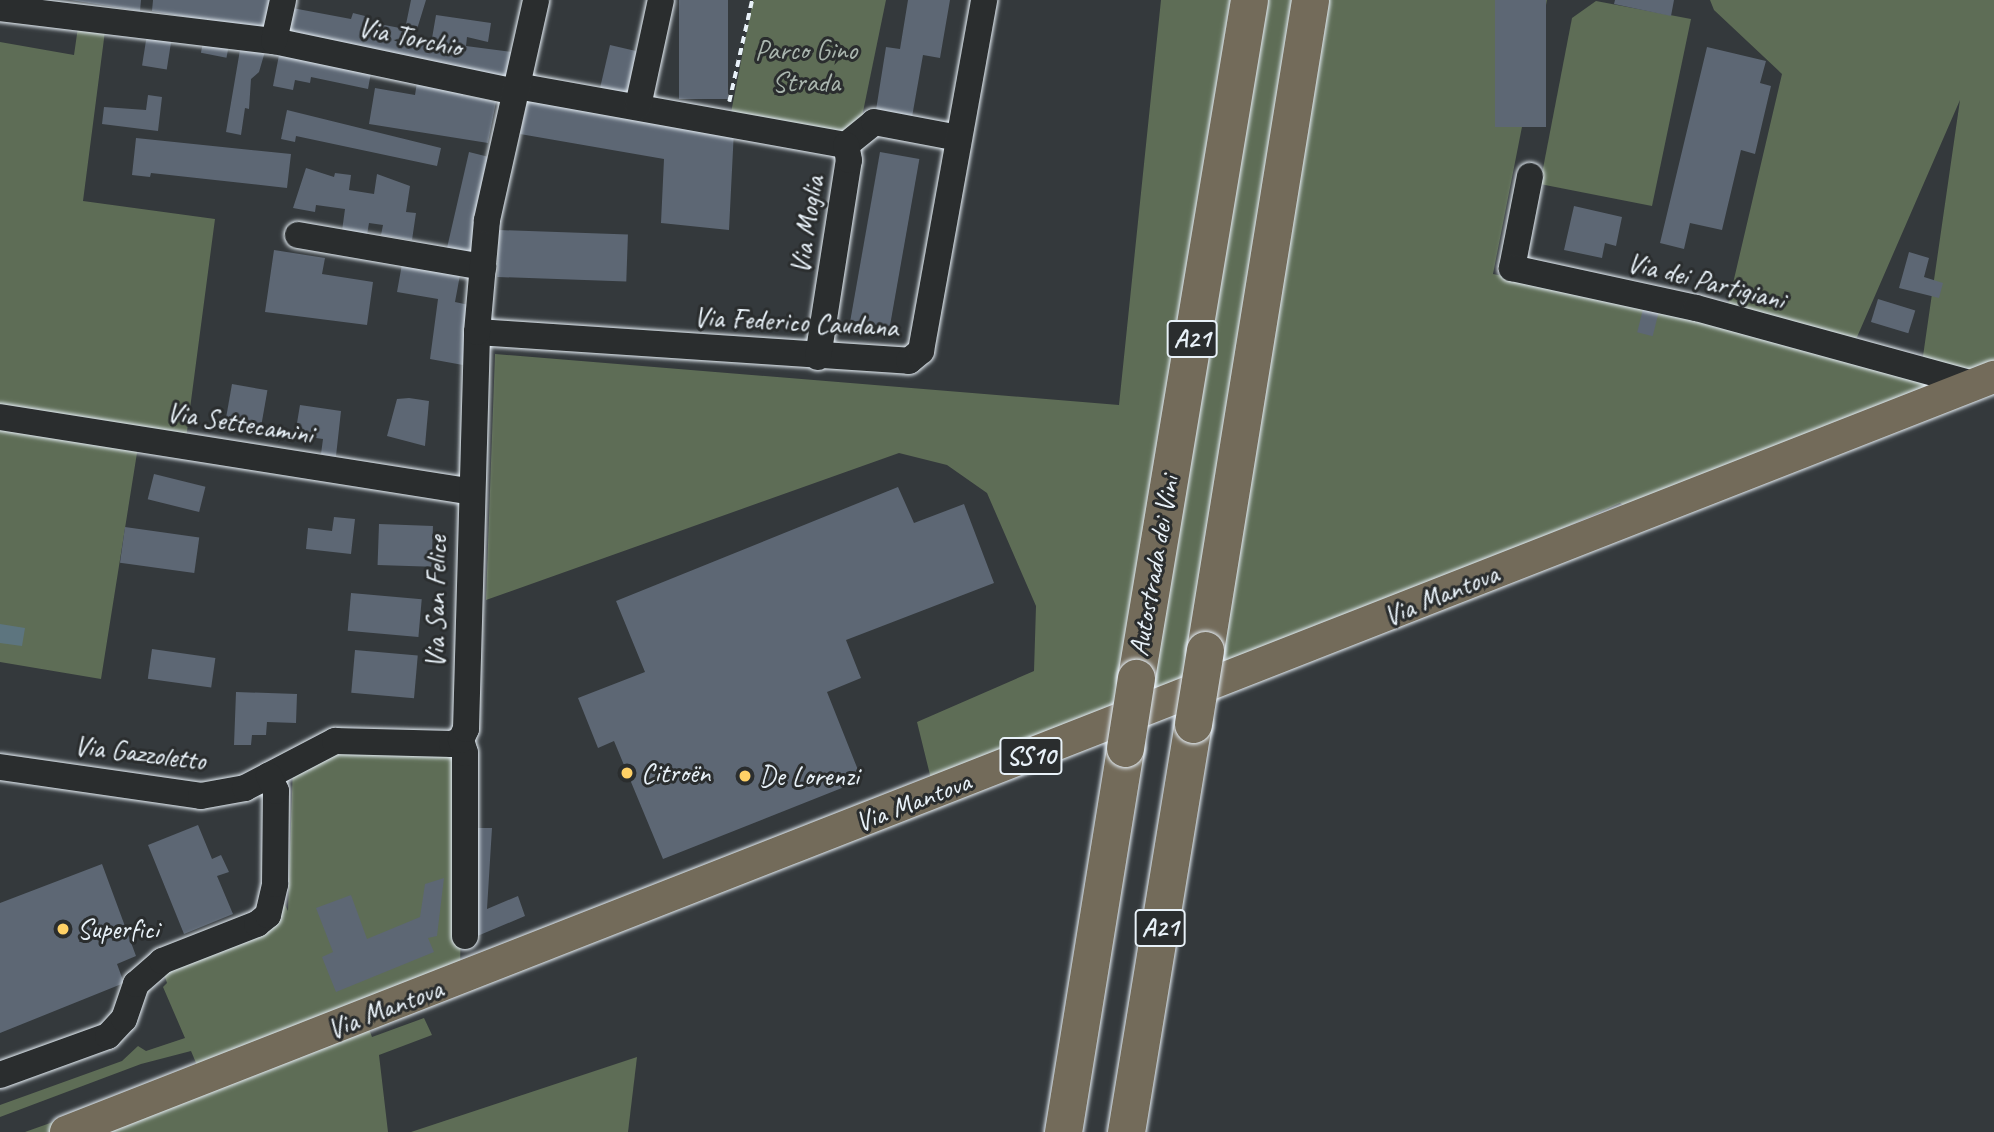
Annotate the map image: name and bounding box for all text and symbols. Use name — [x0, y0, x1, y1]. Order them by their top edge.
street label: Via Torchio — [355, 10, 465, 64]
park label: Parco Gino Strada — [755, 33, 857, 99]
street label: Via Moglia — [783, 174, 831, 276]
street label: Via dei Partigiani — [1623, 245, 1789, 317]
street label: Via Federico Caudana — [693, 300, 899, 344]
road number: A21 — [1166, 316, 1218, 362]
street label: Via Settecamini — [165, 395, 315, 451]
street label: Autostrada dei Vini — [1122, 473, 1186, 659]
street label: Via San Felice — [418, 535, 454, 669]
street label: Via Mantova — [1378, 557, 1504, 633]
street label: Via Gazzoletto — [72, 728, 208, 778]
road number: SS10 — [998, 734, 1064, 778]
place label: Citroën — [641, 756, 710, 790]
place label: De Lorenzi — [759, 759, 859, 793]
street label: Via Mantova — [850, 764, 976, 840]
marker: Citroën — [619, 765, 635, 781]
marker: De Lorenzi — [737, 768, 753, 784]
road number: A21 — [1134, 906, 1186, 951]
place label: Superfici — [77, 912, 159, 946]
marker: Superfici — [55, 921, 71, 937]
street label: Via Mantova — [322, 971, 448, 1047]

